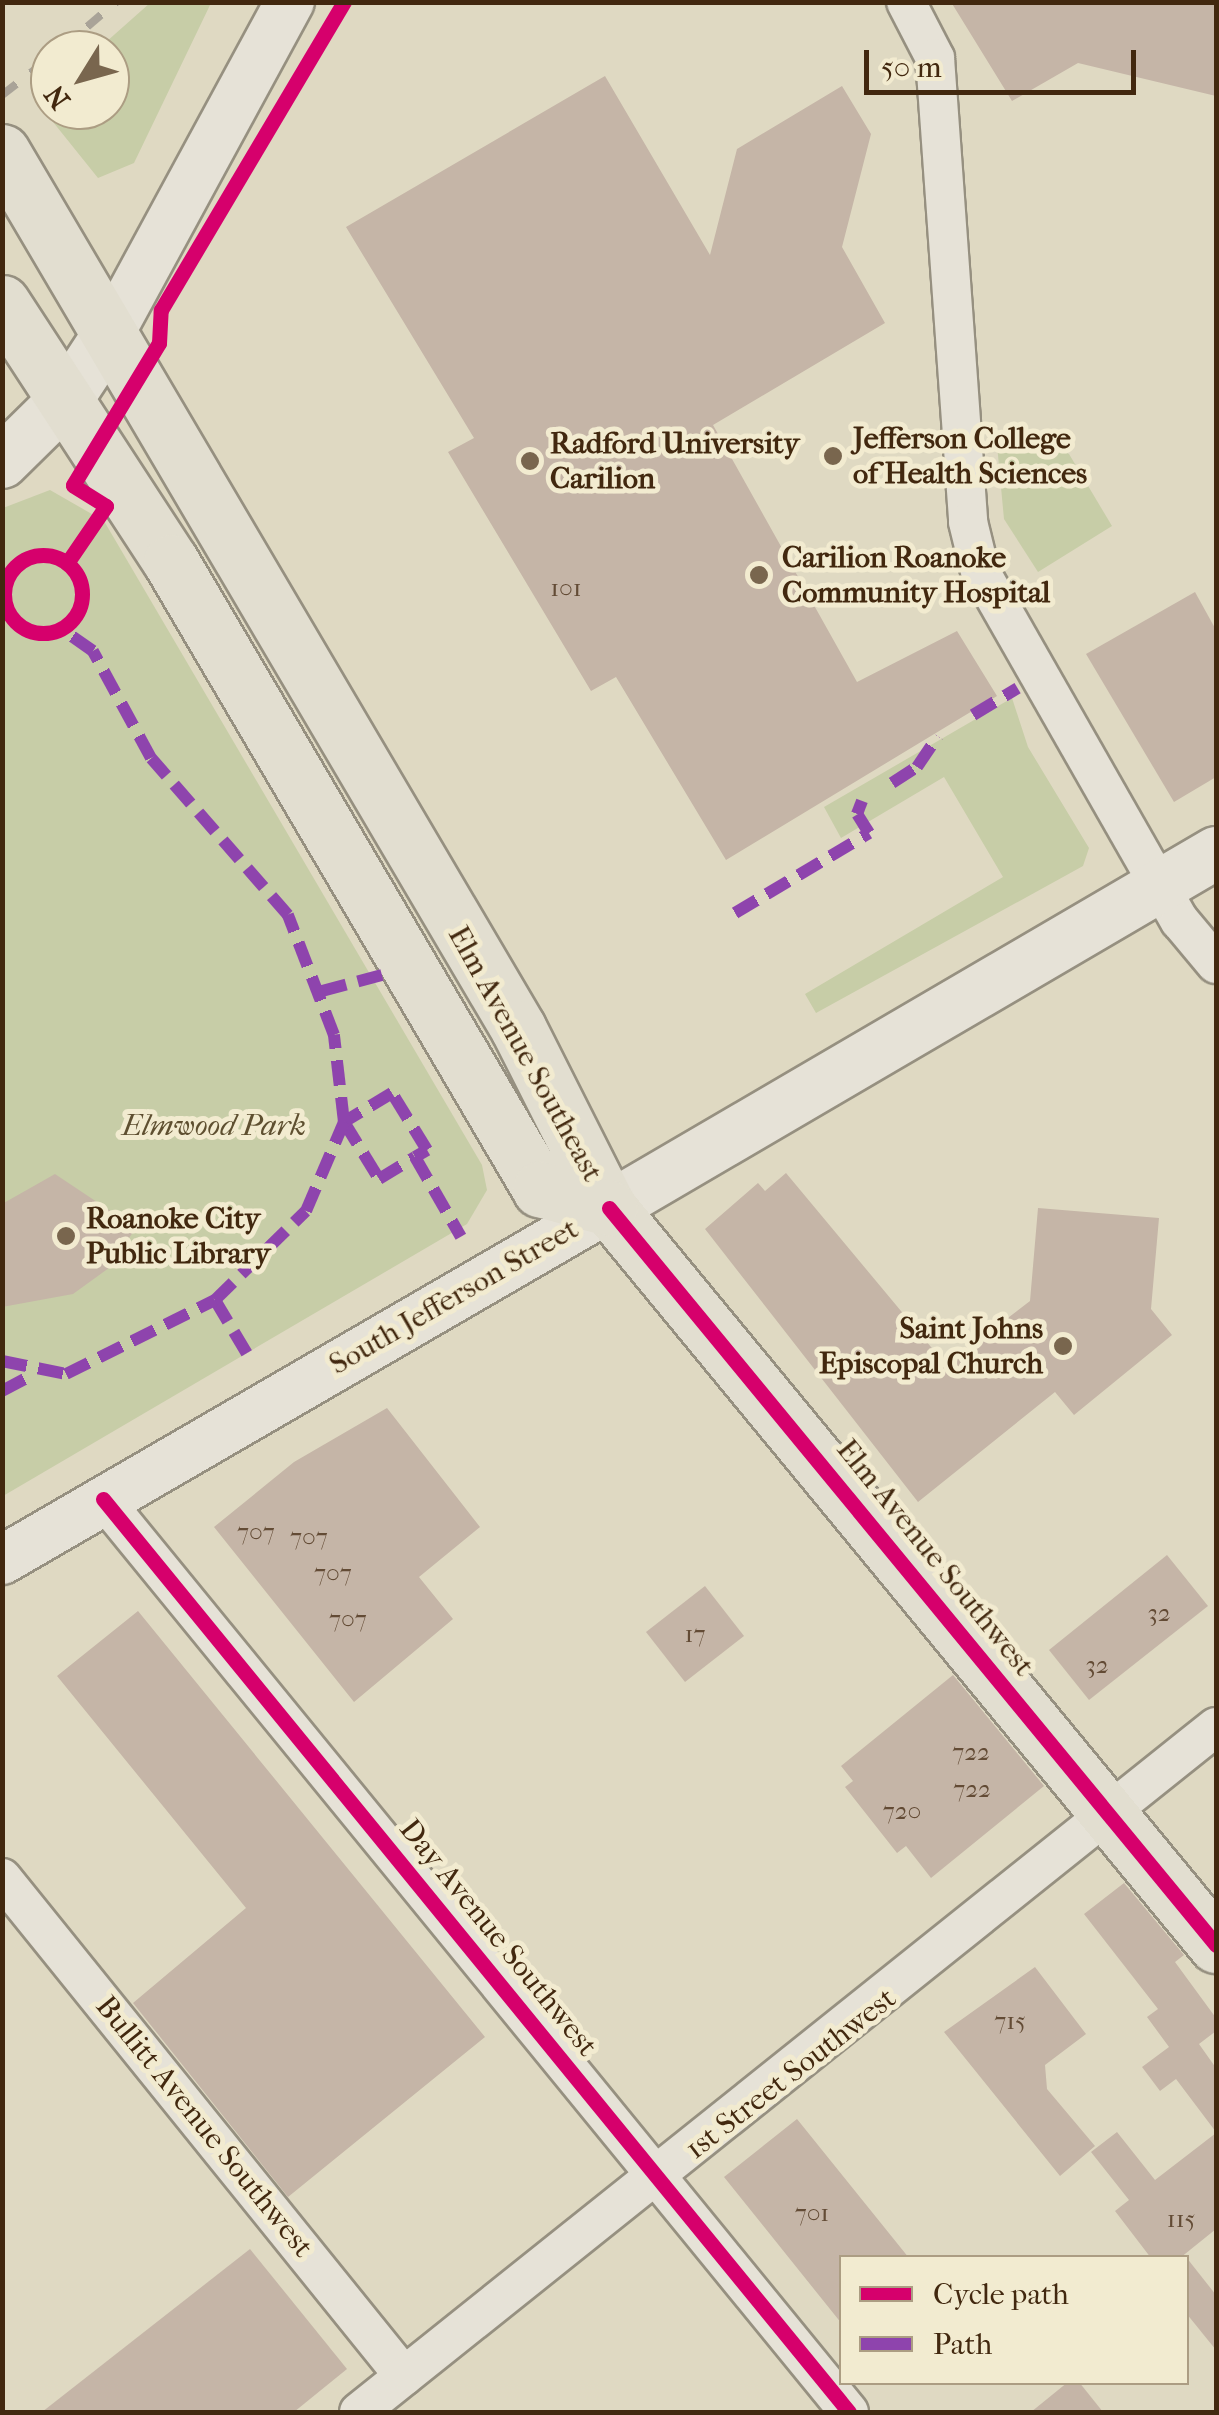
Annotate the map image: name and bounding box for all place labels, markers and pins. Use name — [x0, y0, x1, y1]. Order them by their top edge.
place label: Jefferson College of Health Sciences — [853, 421, 1087, 492]
place label: Radford University Carilion — [550, 426, 800, 496]
marker: Jefferson College of Health Sciences — [822, 445, 844, 467]
marker: Radford University Carilion — [519, 450, 541, 472]
place label: Carilion Roanoke Community Hospital — [782, 540, 1050, 610]
marker: Carilion Roanoke Community Hospital — [746, 562, 772, 588]
place label: Roanoke City Public Library — [86, 1201, 271, 1272]
marker: Roanoke City Public Library — [55, 1225, 77, 1247]
place label: Saint Johns Episcopal Church — [819, 1311, 1043, 1382]
marker: Saint Johns Episcopal Church — [1052, 1335, 1074, 1357]

